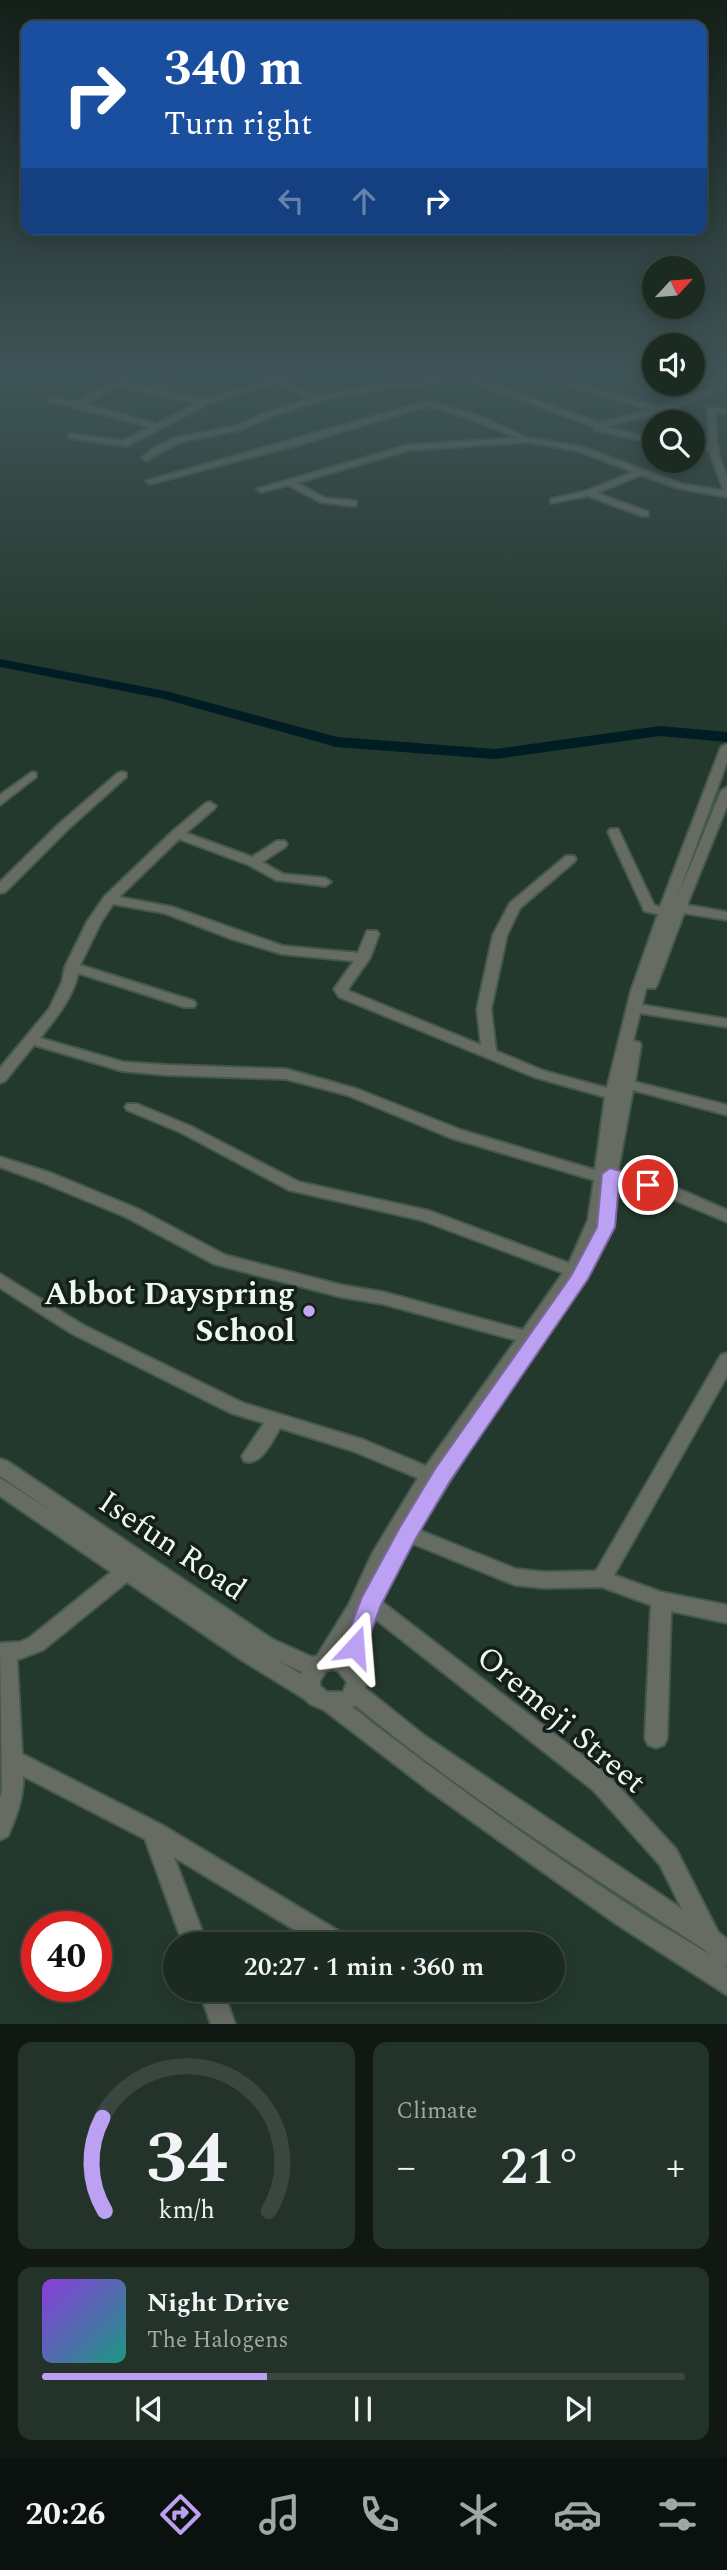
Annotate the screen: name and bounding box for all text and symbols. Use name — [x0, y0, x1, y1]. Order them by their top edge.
text: 340 m — [164, 32, 303, 107]
icon: right — [49, 49, 140, 140]
text: Turn right — [164, 100, 312, 149]
icon: left — [272, 182, 310, 220]
icon: ahead — [345, 182, 383, 220]
icon: right — [418, 182, 456, 220]
north arrow — [642, 256, 705, 318]
map controls — [642, 256, 705, 473]
button: sound — [642, 333, 705, 396]
button: search — [642, 410, 705, 473]
pin — [618, 1155, 678, 1215]
icon: arrive — [629, 1166, 667, 1204]
place label: Abbot Dayspring School — [44, 1270, 295, 1356]
marker: Abbot Dayspring School — [301, 1303, 317, 1319]
street label: Isefun Road — [88, 1479, 256, 1614]
position arrow — [318, 1610, 392, 1684]
street label: Oremeji Street — [465, 1634, 657, 1806]
speed limit sign: 40 — [21, 1911, 112, 2002]
text: 20:27 · 1 min · 360 m — [244, 1947, 484, 1987]
text: Climate — [397, 2094, 477, 2129]
text: 34 — [145, 2105, 227, 2216]
text: 21° — [500, 2128, 582, 2207]
text: − — [397, 2139, 416, 2197]
text: + — [666, 2139, 685, 2197]
text: km/h — [158, 2192, 214, 2230]
text: Night Drive — [147, 2283, 289, 2323]
text: The Halogens — [147, 2323, 289, 2358]
icon: previous — [130, 2390, 168, 2428]
icon: pause — [344, 2390, 382, 2428]
icon: next — [559, 2390, 597, 2428]
text: 20:26 — [25, 2490, 106, 2539]
icon: directions — [156, 2490, 205, 2539]
icon: music — [255, 2490, 304, 2539]
icon: phone — [355, 2490, 404, 2539]
icon: climate — [454, 2490, 503, 2539]
icon: car — [553, 2490, 602, 2539]
icon: filters — [653, 2490, 702, 2539]

